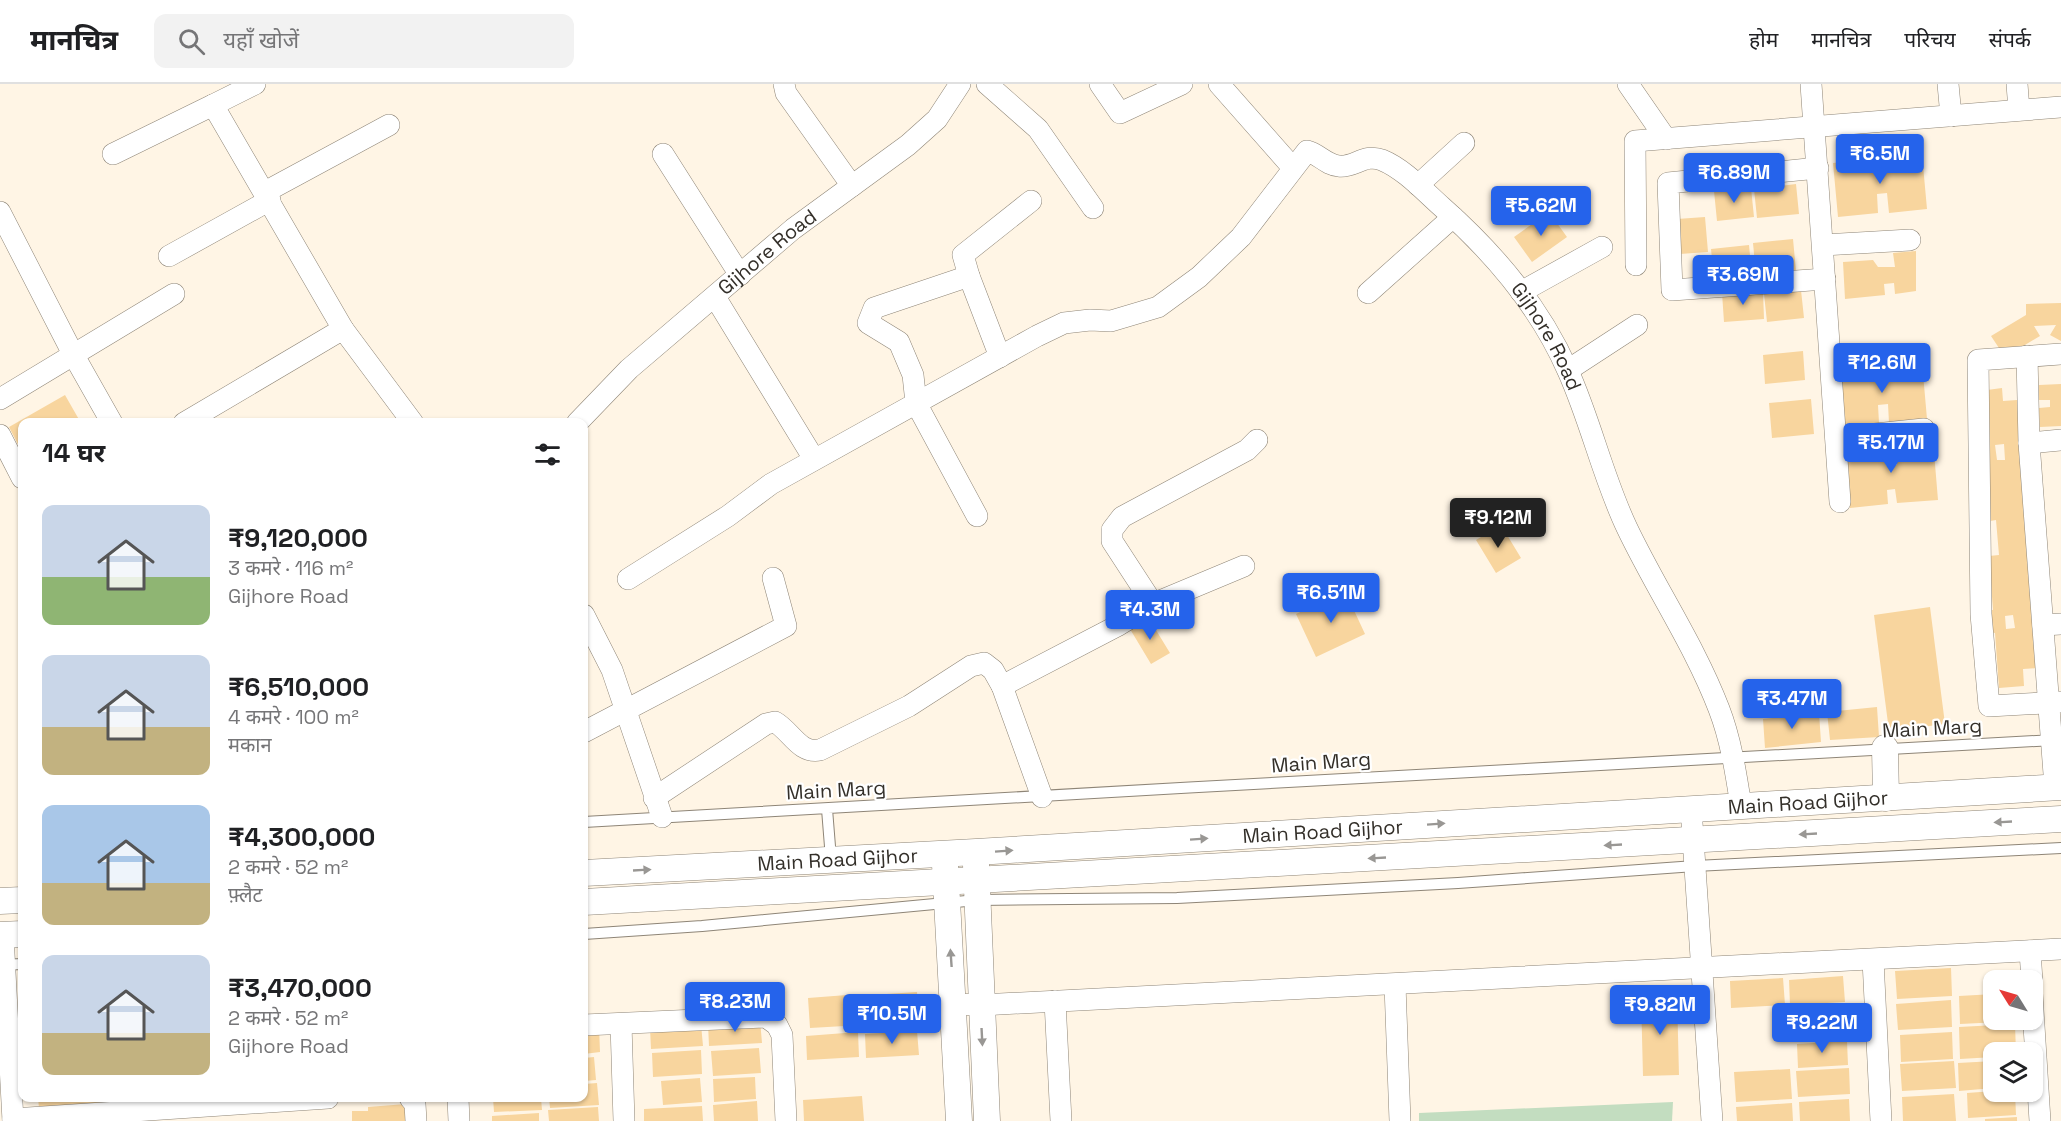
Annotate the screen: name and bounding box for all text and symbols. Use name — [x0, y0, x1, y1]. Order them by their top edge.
search box — [154, 14, 574, 68]
text: मानचित्र — [30, 22, 118, 58]
icon: search — [175, 25, 208, 58]
text: यहाँ खोजें — [223, 26, 299, 54]
text: होम — [1749, 26, 1778, 53]
text: मानचित्र — [1811, 26, 1871, 53]
text: परिचय — [1904, 26, 1956, 53]
text: संपर्क — [1989, 26, 2031, 53]
pin: ₹6.5M — [1838, 134, 1922, 185]
text: ₹6.5M — [1850, 140, 1910, 166]
pin: ₹6.89M — [1685, 153, 1783, 204]
text: ₹6.89M — [1698, 159, 1770, 185]
pin: ₹5.62M — [1492, 186, 1590, 237]
text: ₹5.62M — [1505, 192, 1577, 218]
street label: Gijhore Road — [712, 203, 822, 301]
pin: ₹3.69M — [1694, 255, 1792, 306]
text: ₹3.69M — [1707, 261, 1779, 287]
street label: Gijhore Road — [1505, 277, 1588, 394]
pin: ₹12.6M — [1833, 343, 1931, 394]
text: ₹12.6M — [1847, 349, 1917, 375]
pin: ₹5.17M — [1842, 423, 1940, 474]
text: ₹5.17M — [1857, 429, 1925, 455]
text: 14 घर — [42, 436, 105, 470]
icon: filters — [531, 438, 564, 471]
pin: ₹9.12M — [1449, 498, 1547, 549]
text: ₹9.12M — [1464, 504, 1532, 530]
text: ₹9,120,000 — [228, 521, 368, 555]
icon: home — [90, 529, 162, 601]
text: 3 कमरे · 116 m² — [228, 555, 353, 581]
pin: ₹6.51M — [1282, 573, 1380, 624]
text: ₹6.51M — [1296, 579, 1366, 605]
text: Gijhore Road — [228, 583, 349, 609]
pin: ₹4.3M — [1108, 590, 1192, 641]
text: ₹4.3M — [1120, 596, 1180, 622]
text: ₹6,510,000 — [228, 670, 369, 704]
icon: home — [90, 679, 162, 751]
pin: ₹3.47M — [1743, 679, 1841, 730]
text: ₹3.47M — [1756, 685, 1828, 711]
text: 4 कमरे · 100 m² — [228, 704, 359, 730]
street label: Main Marg — [1881, 712, 1983, 744]
text: मकान — [228, 732, 272, 758]
street label: Main Marg — [1270, 746, 1372, 778]
street label: Main Marg — [785, 774, 887, 806]
street label: Main Road Gijhor — [1727, 784, 1889, 820]
street label: Main Road Gijhor — [1242, 813, 1404, 849]
one-way arrow — [1993, 818, 2012, 827]
one-way arrow — [1426, 819, 1445, 829]
text: ₹4,300,000 — [228, 820, 375, 854]
icon: home — [90, 829, 162, 901]
one-way arrow — [1798, 829, 1817, 838]
one-way arrow — [1190, 834, 1209, 843]
one-way arrow — [1604, 840, 1623, 849]
street label: Main Road Gijhor — [757, 842, 919, 877]
one-way arrow — [995, 846, 1014, 855]
one-way arrow — [1367, 853, 1386, 863]
text: 2 कमरे · 52 m² — [228, 854, 348, 880]
one-way arrow — [632, 865, 651, 874]
text: फ़्लैट — [228, 882, 263, 908]
one-way arrow — [947, 948, 956, 967]
north arrow — [1983, 970, 2043, 1030]
map controls — [1983, 970, 2043, 1102]
text: ₹3,470,000 — [228, 971, 372, 1005]
icon: home — [90, 979, 162, 1051]
pin: ₹8.23M — [686, 982, 784, 1033]
pin: ₹9.82M — [1611, 985, 1709, 1036]
text: ₹8.23M — [699, 988, 771, 1014]
text: ₹9.82M — [1624, 991, 1696, 1017]
pin: ₹10.5M — [843, 994, 941, 1045]
text: ₹10.5M — [857, 1000, 927, 1026]
pin: ₹9.22M — [1773, 1003, 1871, 1054]
text: 2 कमरे · 52 m² — [228, 1005, 348, 1031]
text: ₹9.22M — [1786, 1009, 1858, 1035]
one-way arrow — [978, 1027, 987, 1046]
text: Gijhore Road — [228, 1033, 349, 1059]
button: layers — [1983, 1042, 2043, 1102]

